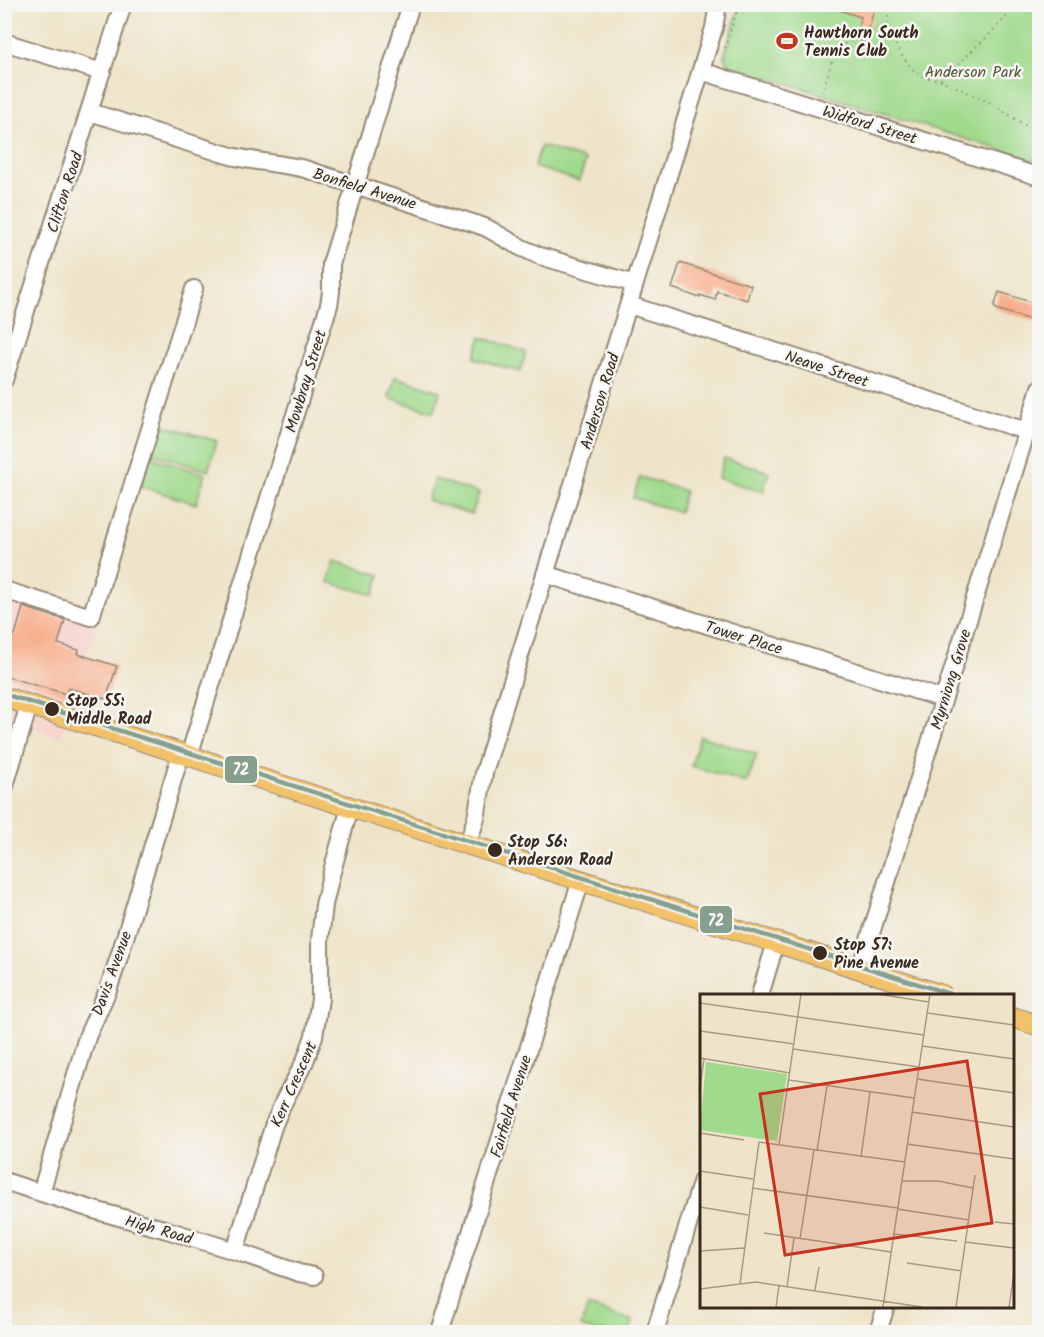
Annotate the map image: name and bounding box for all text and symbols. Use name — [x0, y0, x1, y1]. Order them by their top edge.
place label: Hawthorn South Tennis Club — [804, 21, 918, 64]
sports icon: Hawthorn South Tennis Club — [775, 29, 799, 53]
park label: Anderson Park — [925, 60, 1022, 85]
street label: Widford Street — [819, 99, 921, 152]
street label: Clifton Road — [41, 148, 91, 236]
street label: Bonfield Avenue — [310, 162, 419, 217]
street label: Mowbray Street — [279, 326, 334, 436]
street label: Neave Street — [782, 344, 872, 395]
street label: Anderson Road — [574, 349, 627, 453]
street label: Tower Place — [702, 615, 785, 662]
street label: Myrniong Grove — [924, 626, 979, 733]
place label: Stop 55: Middle Road — [66, 689, 152, 732]
marker: Stop 55: Middle Road — [43, 700, 61, 718]
line badge: 72 — [224, 755, 258, 784]
text: 72 — [233, 758, 249, 783]
place label: Stop 56: Anderson Road — [508, 830, 613, 873]
marker: Stop 56: Anderson Road — [486, 841, 504, 859]
line badge: 72 — [699, 905, 733, 934]
text: 72 — [708, 909, 724, 934]
street label: Davis Avenue — [85, 928, 139, 1019]
place label: Stop 57: Pine Avenue — [834, 933, 919, 976]
marker: Stop 57: Pine Avenue — [811, 944, 829, 962]
inset map — [700, 994, 1014, 1307]
street label: Kerr Crescent — [264, 1037, 325, 1132]
street label: Fairfield Avenue — [484, 1052, 539, 1161]
street label: High Road — [122, 1209, 196, 1252]

